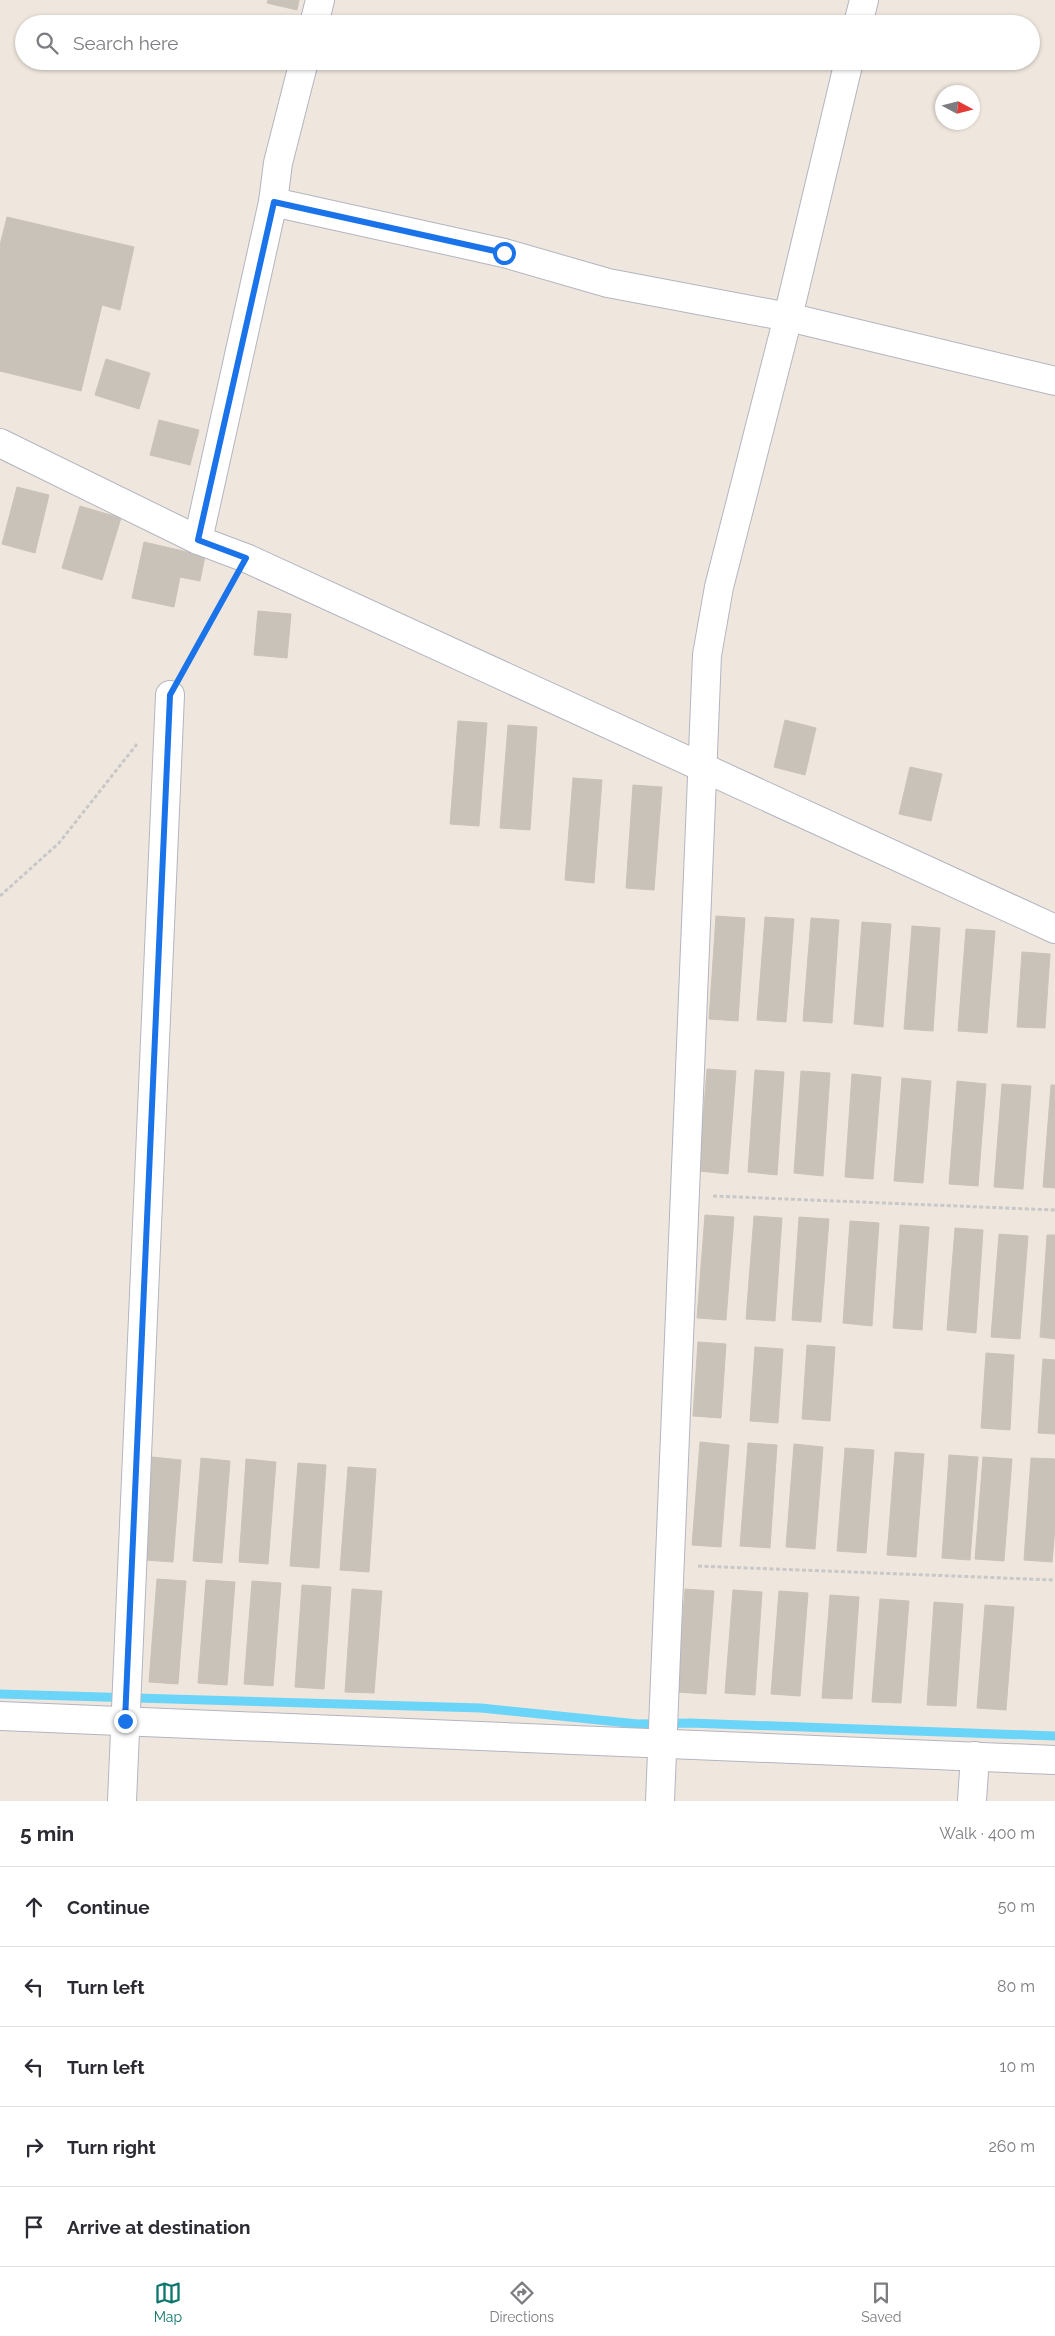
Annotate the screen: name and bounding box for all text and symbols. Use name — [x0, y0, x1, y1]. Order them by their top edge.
search box — [15, 15, 1040, 70]
icon: search — [33, 29, 61, 57]
text: Search here — [73, 32, 179, 54]
north arrow — [935, 85, 980, 130]
route start — [493, 242, 516, 265]
route end — [114, 1710, 137, 1733]
text: 5 min — [20, 1821, 74, 1846]
text: Walk · 400 m — [939, 1824, 1035, 1843]
icon: ahead — [20, 1893, 48, 1921]
text: Continue — [67, 1896, 150, 1918]
text: 50 m — [998, 1897, 1035, 1916]
icon: left — [20, 1973, 48, 2001]
text: Turn left — [67, 1976, 144, 1998]
text: 80 m — [997, 1977, 1035, 1996]
icon: left — [20, 2053, 48, 2081]
text: Turn left — [67, 2056, 144, 2078]
text: 10 m — [1000, 2057, 1035, 2076]
icon: right — [20, 2133, 48, 2161]
text: Turn right — [67, 2136, 156, 2158]
text: 260 m — [988, 2137, 1035, 2156]
icon: arrive — [20, 2213, 48, 2241]
text: Arrive at destination — [67, 2216, 251, 2238]
tab: Map — [154, 2279, 182, 2325]
tab: Directions — [489, 2279, 554, 2325]
tab: Saved — [861, 2279, 901, 2325]

